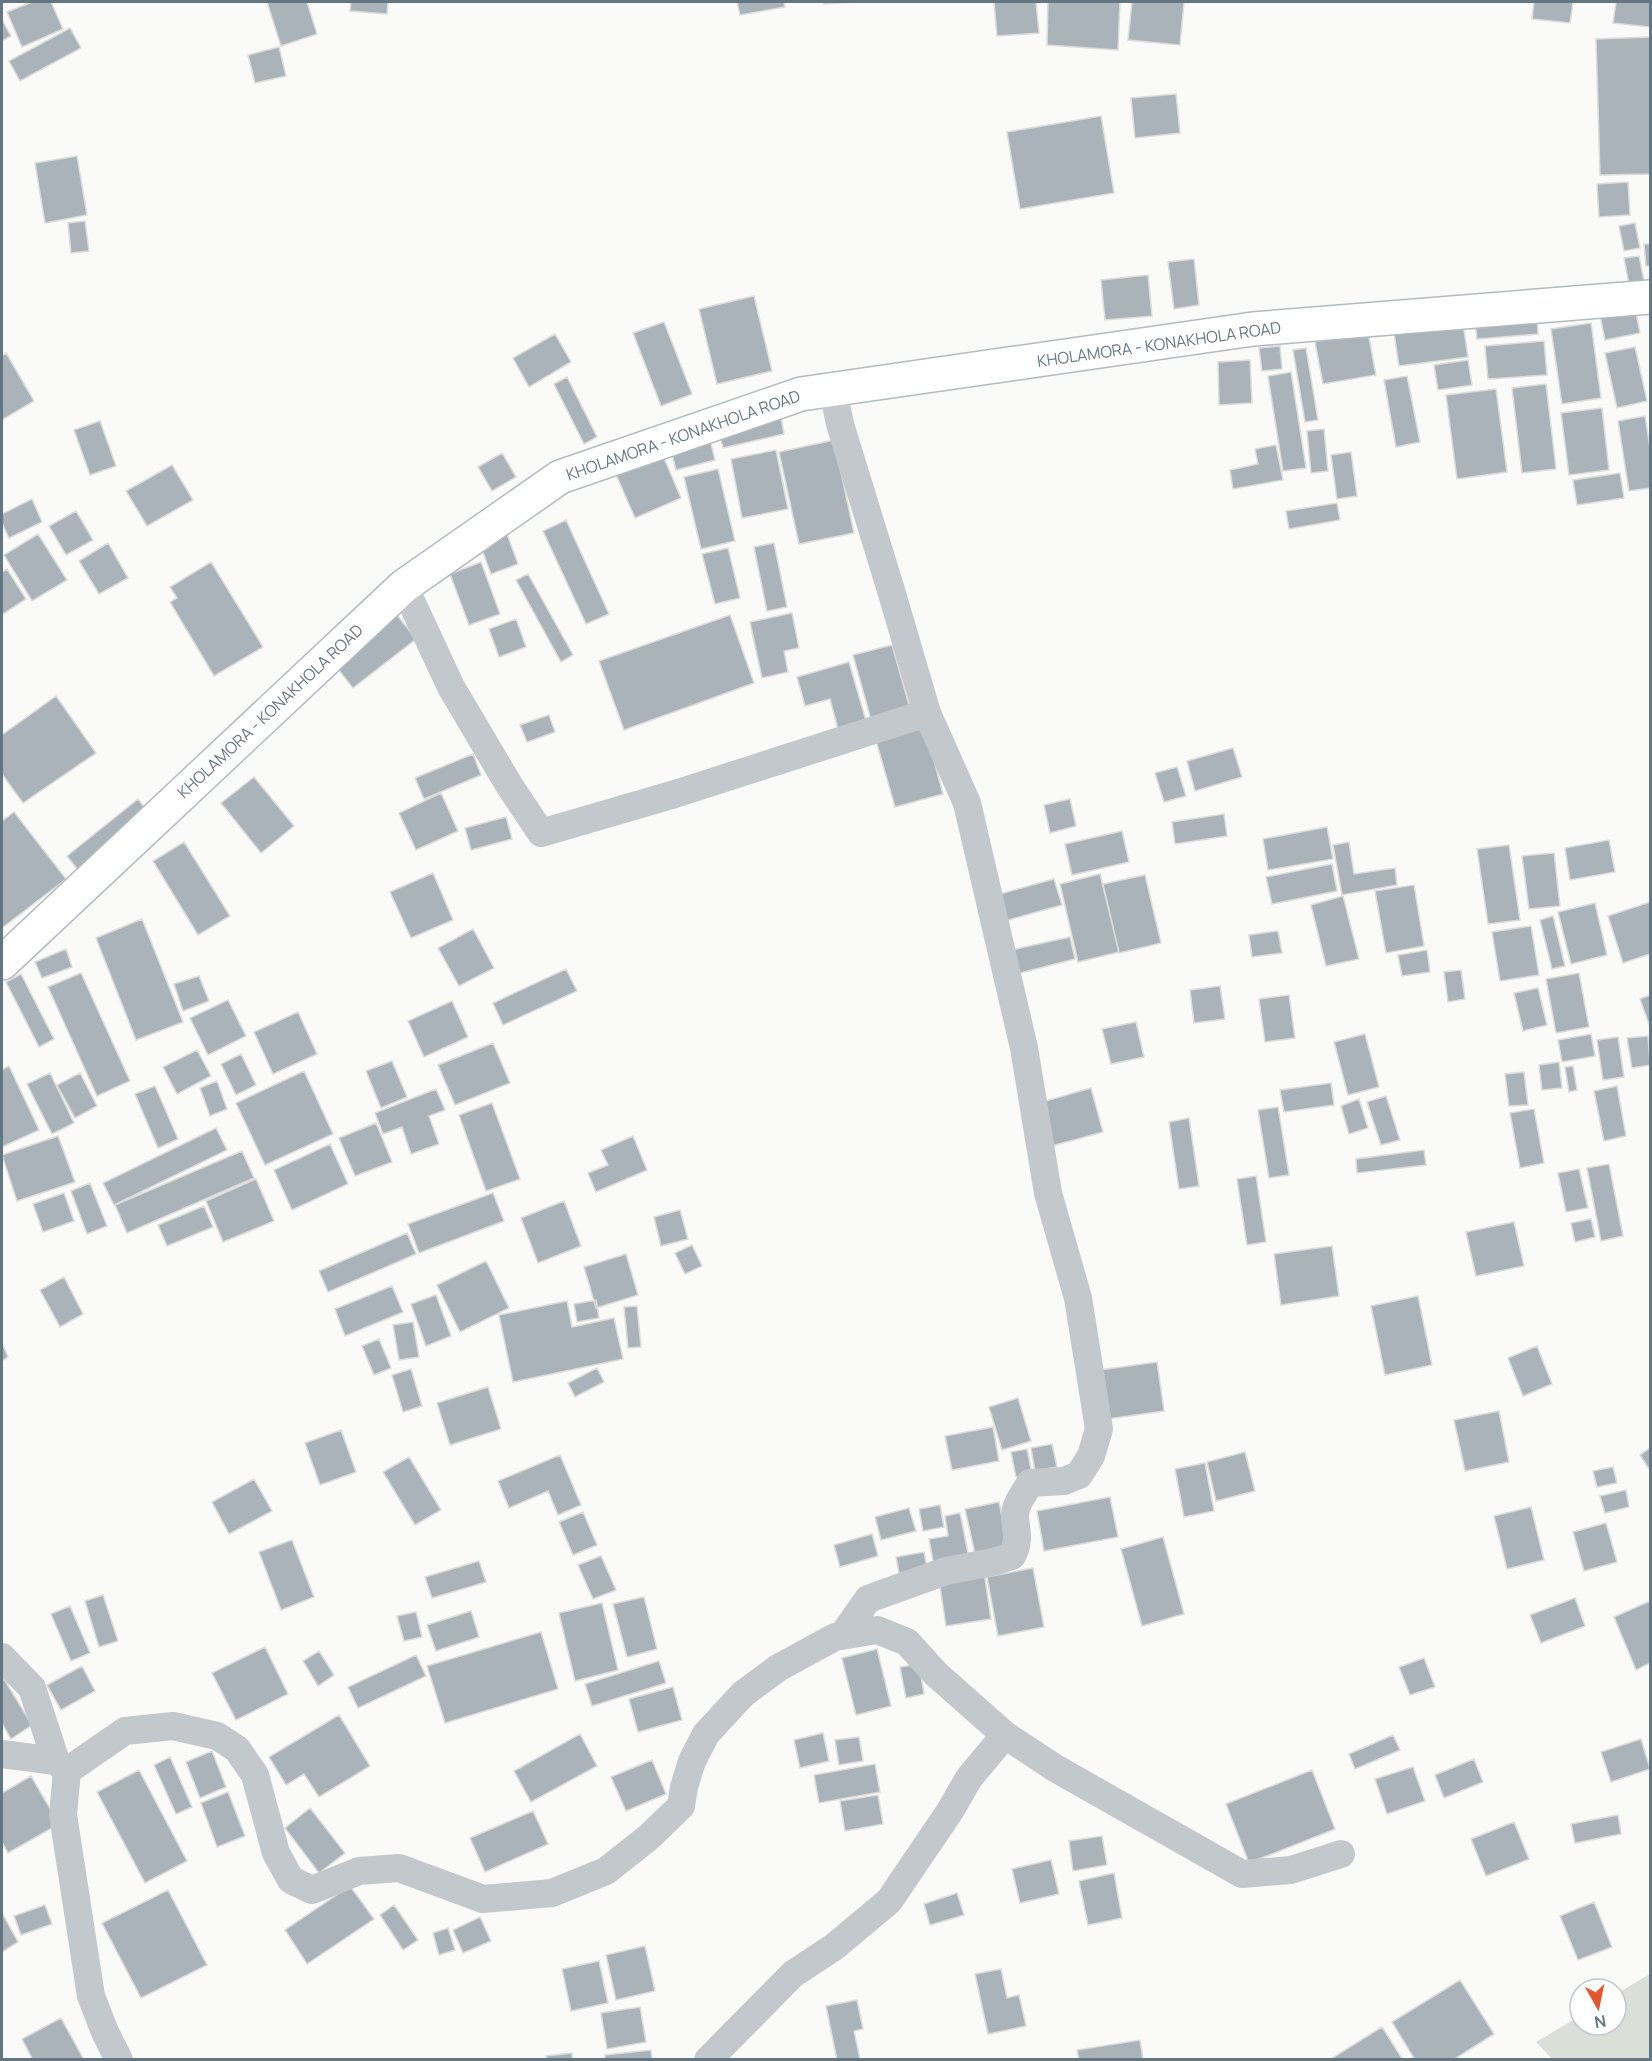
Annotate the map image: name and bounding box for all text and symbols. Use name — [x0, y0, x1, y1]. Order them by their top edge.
street label: KHOLAMORA - KONAKHOLA ROAD — [1036, 316, 1283, 372]
street label: KHOLAMORA - KONAKHOLA ROAD — [563, 384, 803, 485]
street label: KHOLAMORA - KONAKHOLA ROAD — [173, 619, 368, 803]
north arrow — [1568, 1977, 1628, 2037]
text: N — [1593, 2010, 1608, 2034]

